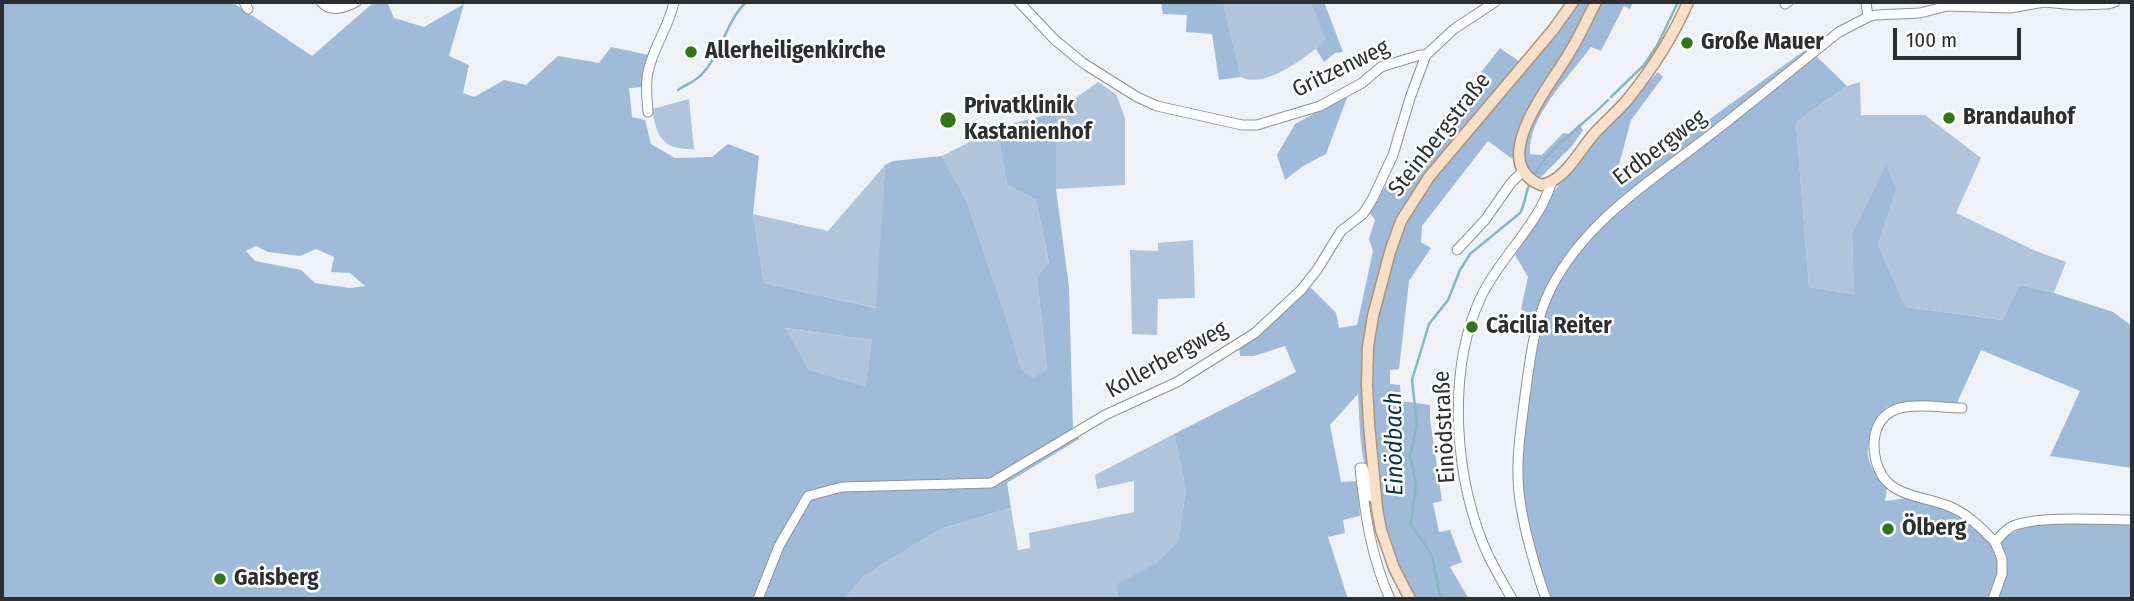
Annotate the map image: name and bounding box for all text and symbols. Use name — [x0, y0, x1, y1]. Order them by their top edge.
scale bar — [1896, 14, 2024, 58]
text: 100 m — [1906, 27, 1957, 53]
place label: Große Mauer — [1701, 29, 1824, 57]
street label: Gritzenweg — [1288, 34, 1394, 104]
marker: Große Mauer — [1679, 35, 1695, 51]
place label: Allerheiligenkirche — [705, 38, 886, 66]
marker: Allerheiligenkirche — [683, 44, 699, 60]
street label: Steinbergstraße — [1383, 68, 1497, 202]
place label: Privatklinik Kastanienhof — [964, 93, 1091, 147]
street label: Erdbergweg — [1608, 104, 1712, 192]
place label: Brandauhof — [1963, 104, 2075, 132]
marker: Privatklinik Kastanienhof — [938, 110, 958, 130]
marker: Brandauhof — [1941, 110, 1957, 126]
place label: Cäcilia Reiter — [1486, 313, 1612, 341]
street label: Kollerbergweg — [1101, 315, 1233, 405]
marker: Cäcilia Reiter — [1464, 319, 1480, 335]
street label: Einödstraße — [1428, 370, 1462, 484]
water label: Einödbach — [1380, 392, 1410, 496]
place label: Ölberg — [1902, 515, 1967, 543]
marker: Ölberg — [1880, 521, 1896, 537]
place label: Gaisberg — [234, 565, 319, 593]
marker: Gaisberg — [212, 571, 228, 587]

